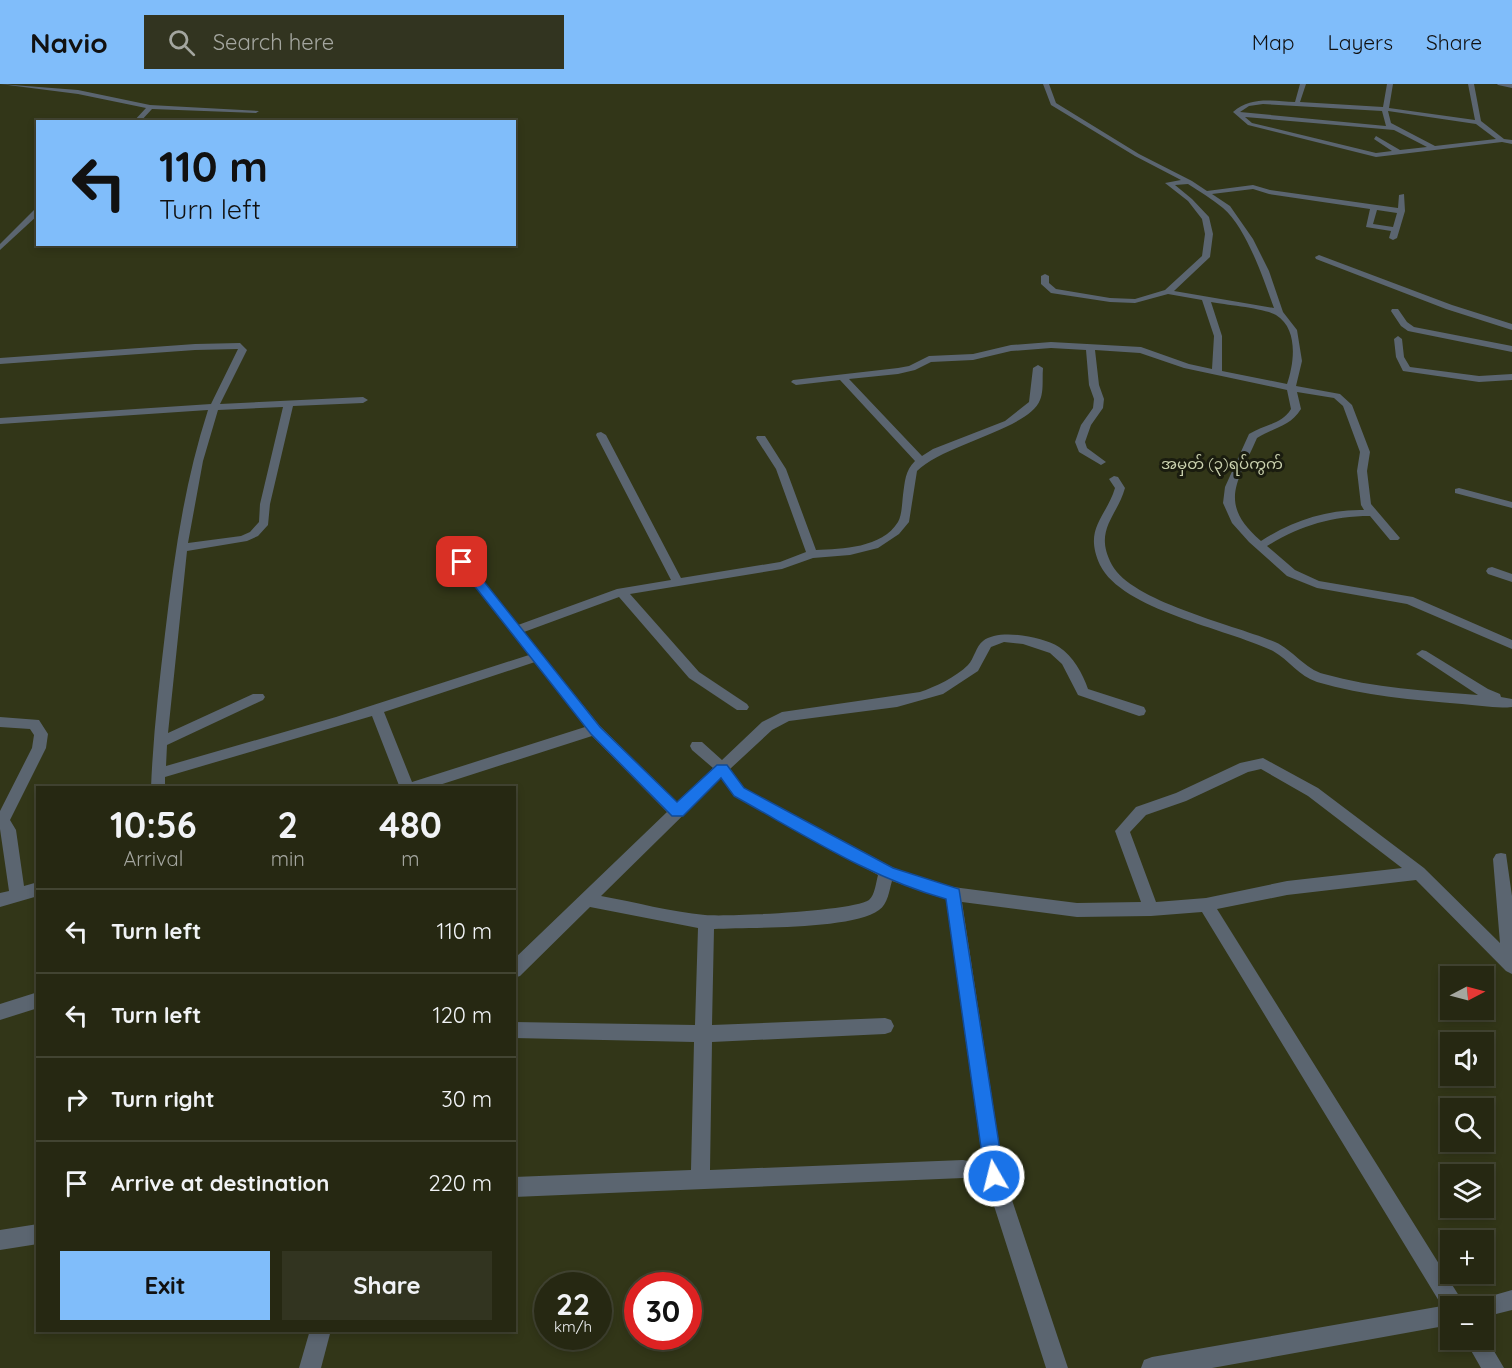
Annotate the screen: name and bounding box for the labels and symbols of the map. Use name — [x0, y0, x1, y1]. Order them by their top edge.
district label: အမှတ် (၃)ရပ်ကွက် — [1161, 454, 1283, 476]
pin — [436, 536, 487, 587]
north arrow — [1440, 966, 1494, 1020]
position arrow — [962, 1144, 1026, 1208]
speed limit sign: 30 — [624, 1272, 702, 1350]

